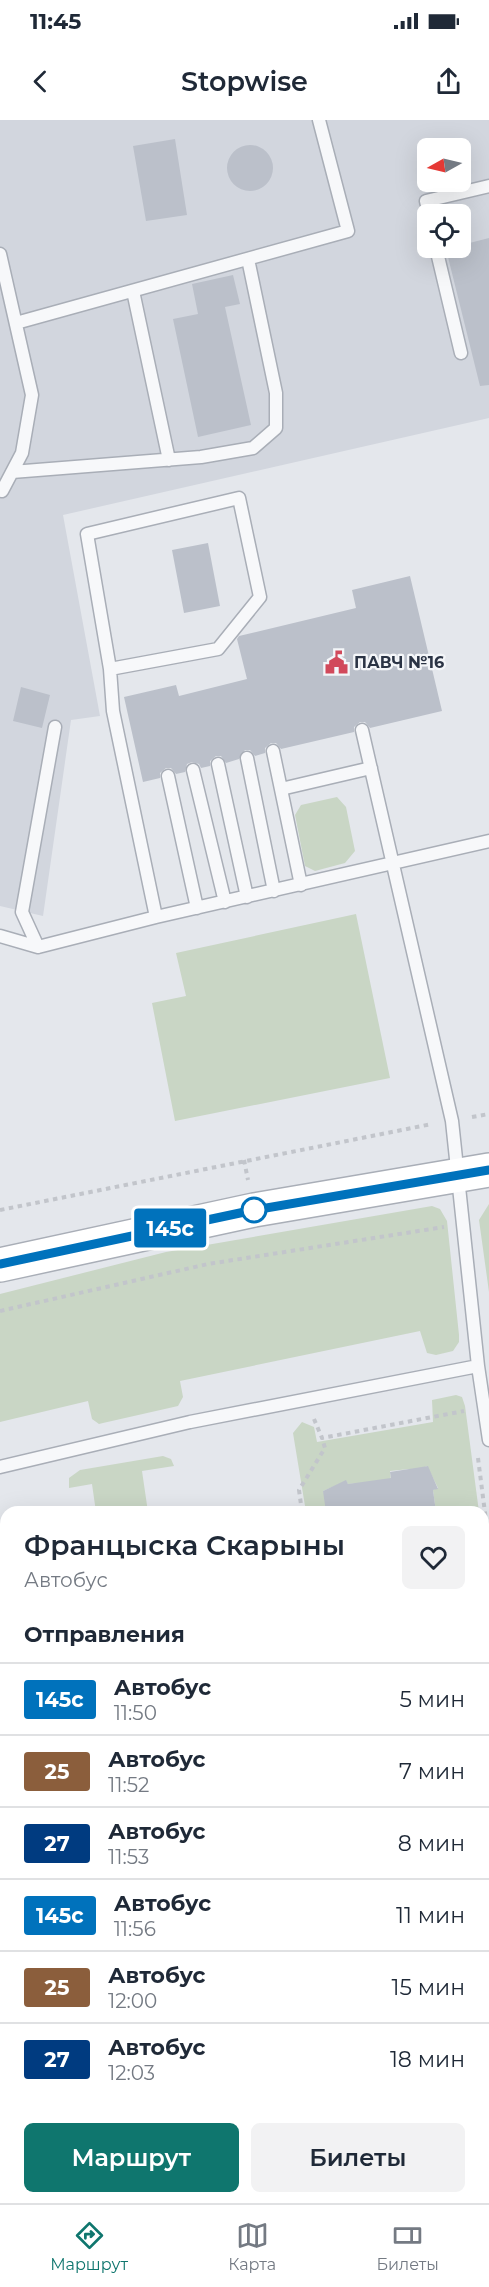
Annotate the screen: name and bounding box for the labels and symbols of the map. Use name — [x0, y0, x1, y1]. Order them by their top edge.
north arrow — [417, 138, 471, 192]
public building icon: ПАВЧ №16 — [323, 649, 349, 675]
place label: ПАВЧ №16 — [354, 653, 444, 672]
unlabelled marker — [241, 1197, 267, 1223]
line badge: 145с — [128, 1208, 212, 1248]

